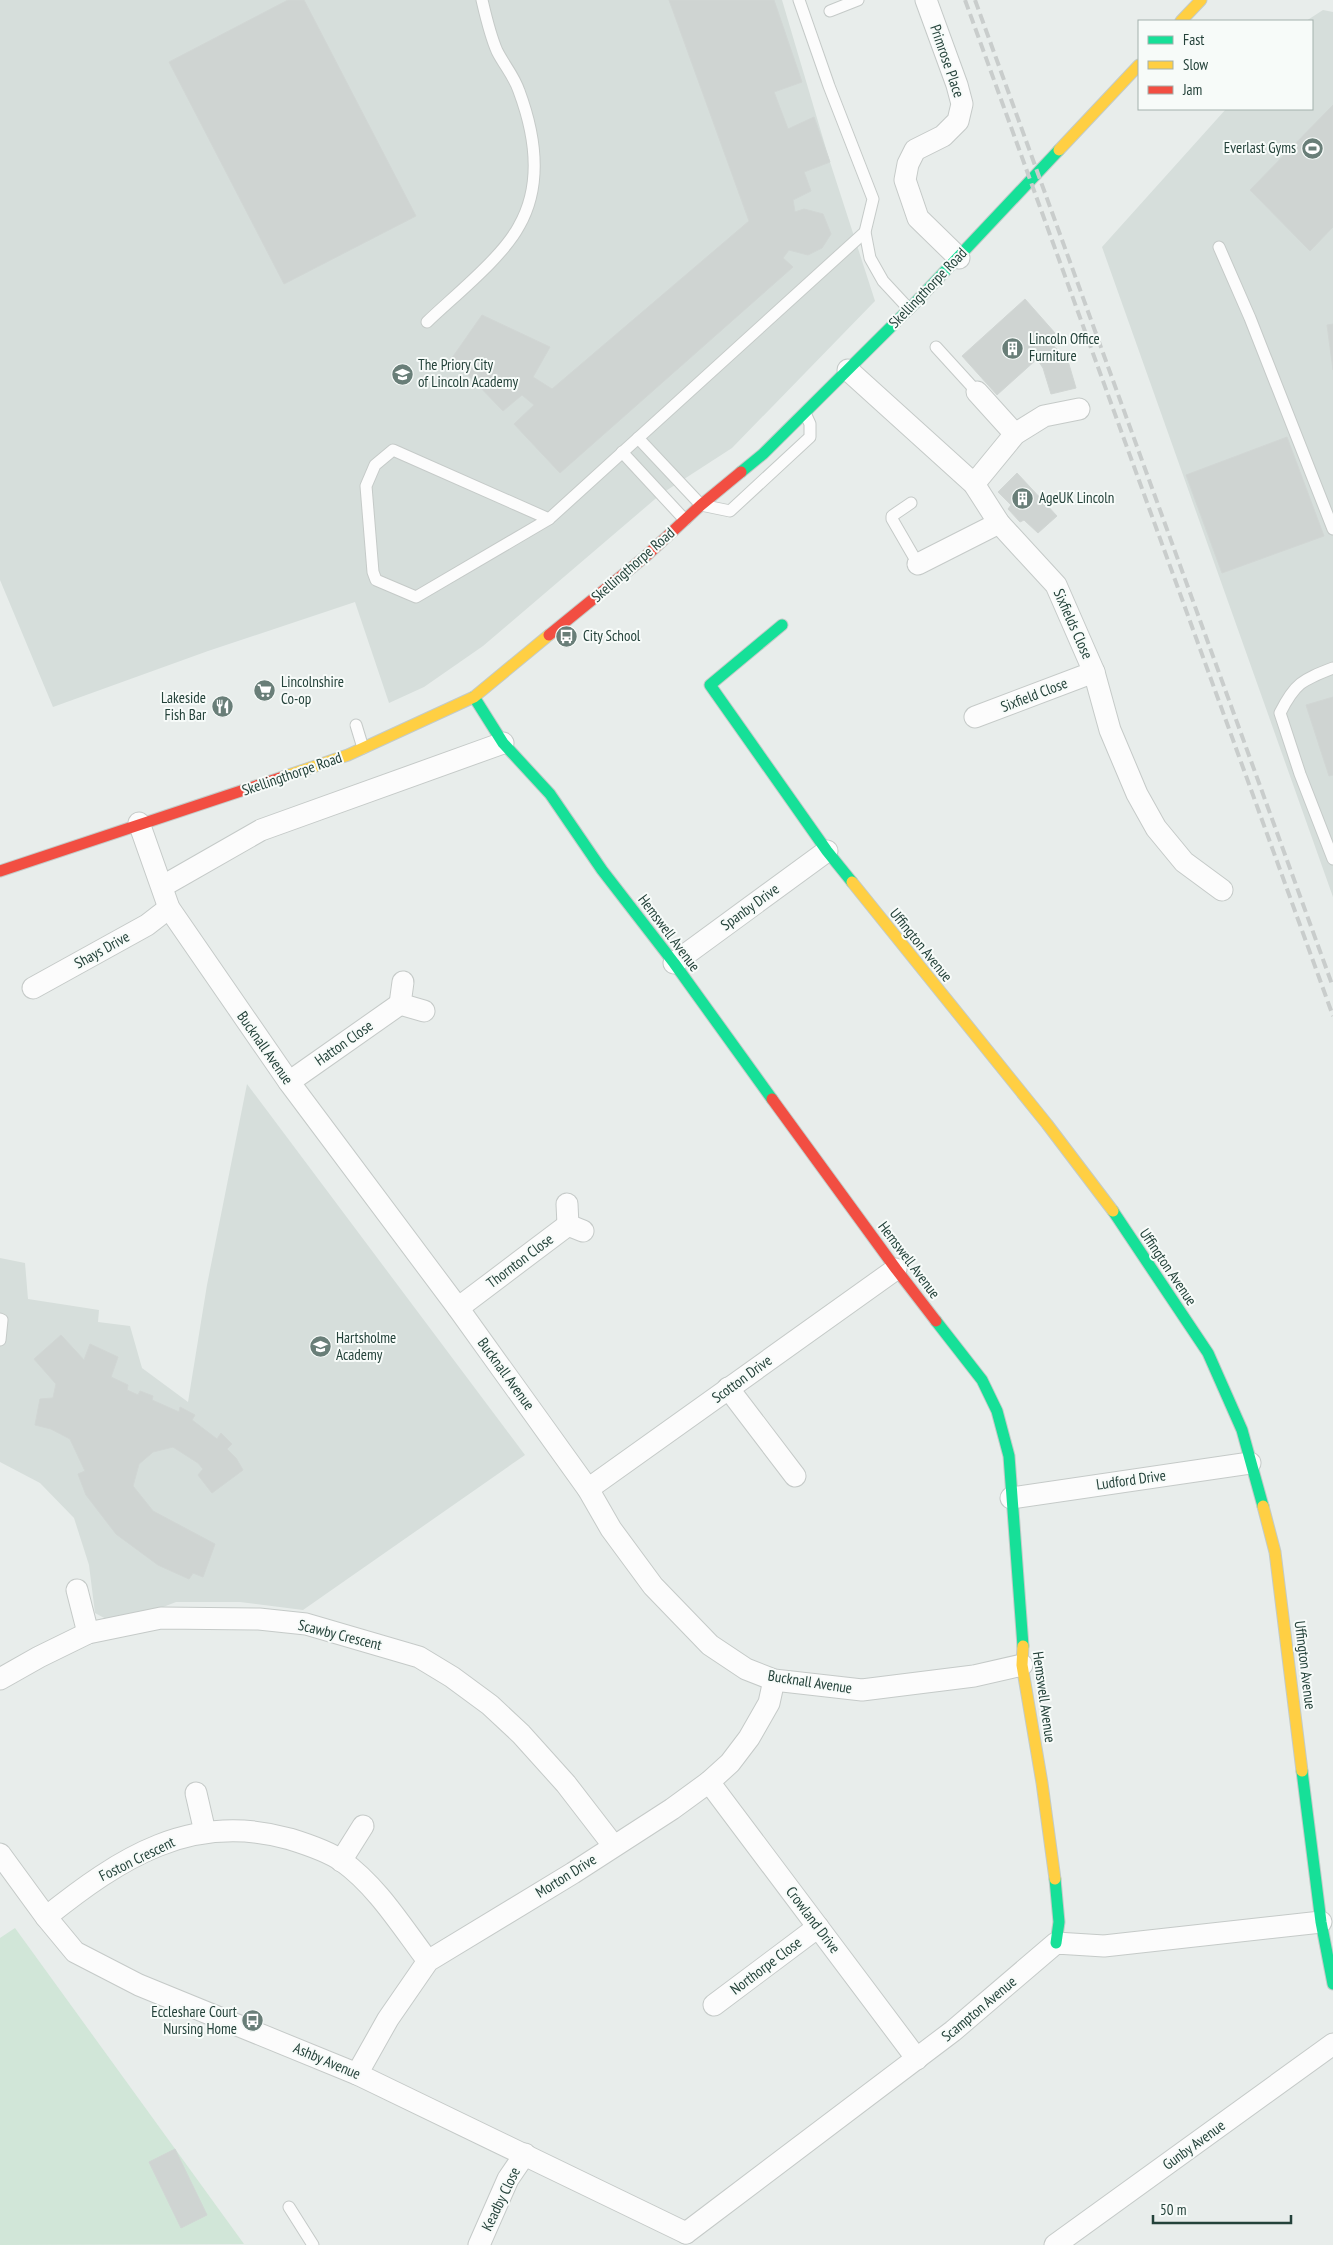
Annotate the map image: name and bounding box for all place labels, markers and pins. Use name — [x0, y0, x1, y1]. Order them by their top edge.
sports icon: Everlast Gyms — [1300, 136, 1324, 160]
place label: Everlast Gyms — [1224, 138, 1296, 157]
place label: Lincoln Office Furniture — [1029, 329, 1100, 365]
building icon: Lincoln Office Furniture — [1001, 336, 1025, 360]
place label: The Priory City of Lincoln Academy — [418, 355, 519, 391]
school or university icon: The Priory City of Lincoln Academy — [390, 362, 414, 386]
building icon: AgeUK Lincoln — [1011, 486, 1035, 510]
place label: AgeUK Lincoln — [1039, 488, 1114, 507]
bus stop icon: City School — [555, 624, 579, 648]
place label: City School — [583, 626, 641, 645]
place label: Lincolnshire Co-op — [281, 672, 344, 708]
supermarket icon: Lincolnshire Co-op — [253, 679, 277, 703]
place label: Lakeside Fish Bar — [161, 688, 207, 724]
restaurant icon: Lakeside Fish Bar — [210, 695, 234, 719]
place label: Hartsholme Academy — [336, 1328, 396, 1364]
school or university icon: Hartsholme Academy — [308, 1335, 332, 1359]
place label: Eccleshare Court Nursing Home — [151, 2002, 237, 2038]
bus stop icon: Eccleshare Court Nursing Home — [241, 2009, 265, 2033]

